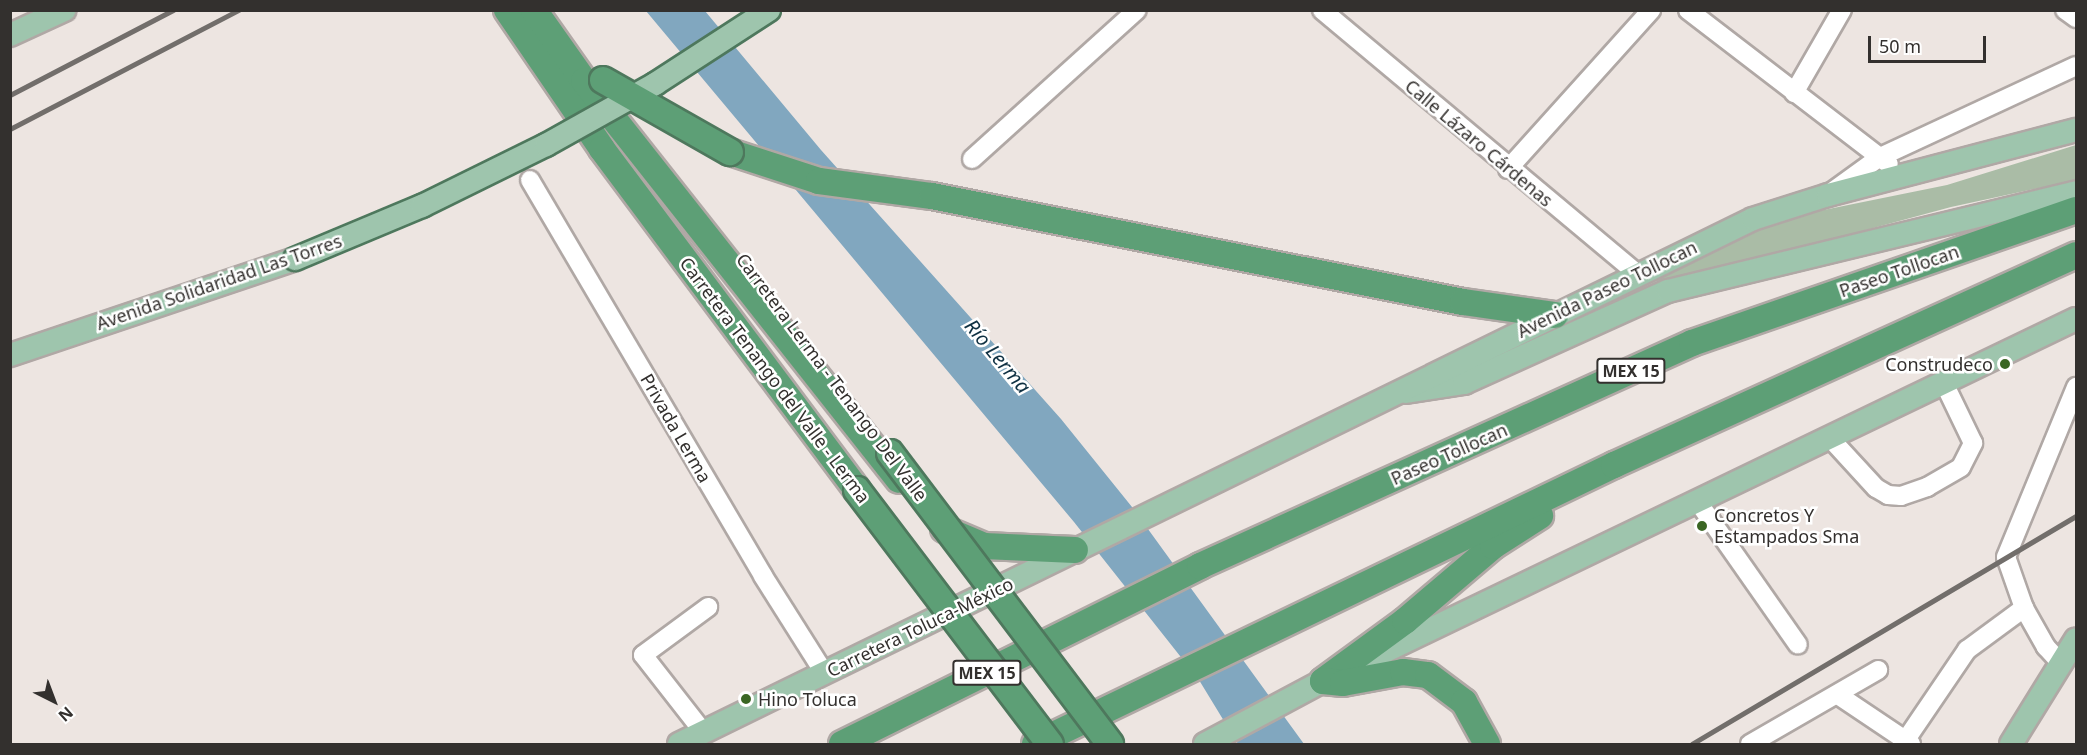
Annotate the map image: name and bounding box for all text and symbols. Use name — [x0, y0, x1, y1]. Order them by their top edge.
scale bar — [1871, 24, 1990, 62]
text: 50 m — [1879, 34, 1921, 58]
street label: Calle Lázaro Cárdenas — [1401, 75, 1557, 211]
street label: Avenida Solidaridad Las Torres — [93, 230, 345, 334]
street label: Avenida Paseo Tollocan — [1514, 236, 1700, 342]
street label: Paseo Tollocan — [1836, 240, 1962, 302]
street label: Carretera Lerma - Tenango Del Valle — [732, 249, 932, 505]
street label: Carretera Tenango del Valle - Lerma — [675, 253, 875, 507]
water label: Río Lerma — [960, 314, 1036, 398]
place label: Construdeco — [1885, 353, 1993, 375]
marker: Construdeco — [1998, 357, 2012, 371]
road number: MEX 15 — [1595, 358, 1667, 384]
street label: Privada Lerma — [636, 370, 716, 486]
street label: Paseo Tollocan — [1388, 419, 1510, 489]
place label: Concretos Y Estampados Sma — [1714, 505, 1859, 548]
marker: Concretos Y Estampados Sma — [1695, 519, 1709, 533]
street label: Carretera Toluca-México — [823, 572, 1017, 682]
road number: MEX 15 — [951, 660, 1023, 686]
north arrow — [24, 671, 84, 731]
place label: Hino Toluca — [758, 688, 857, 710]
marker: Hino Toluca — [739, 692, 753, 706]
text: N — [54, 702, 78, 727]

